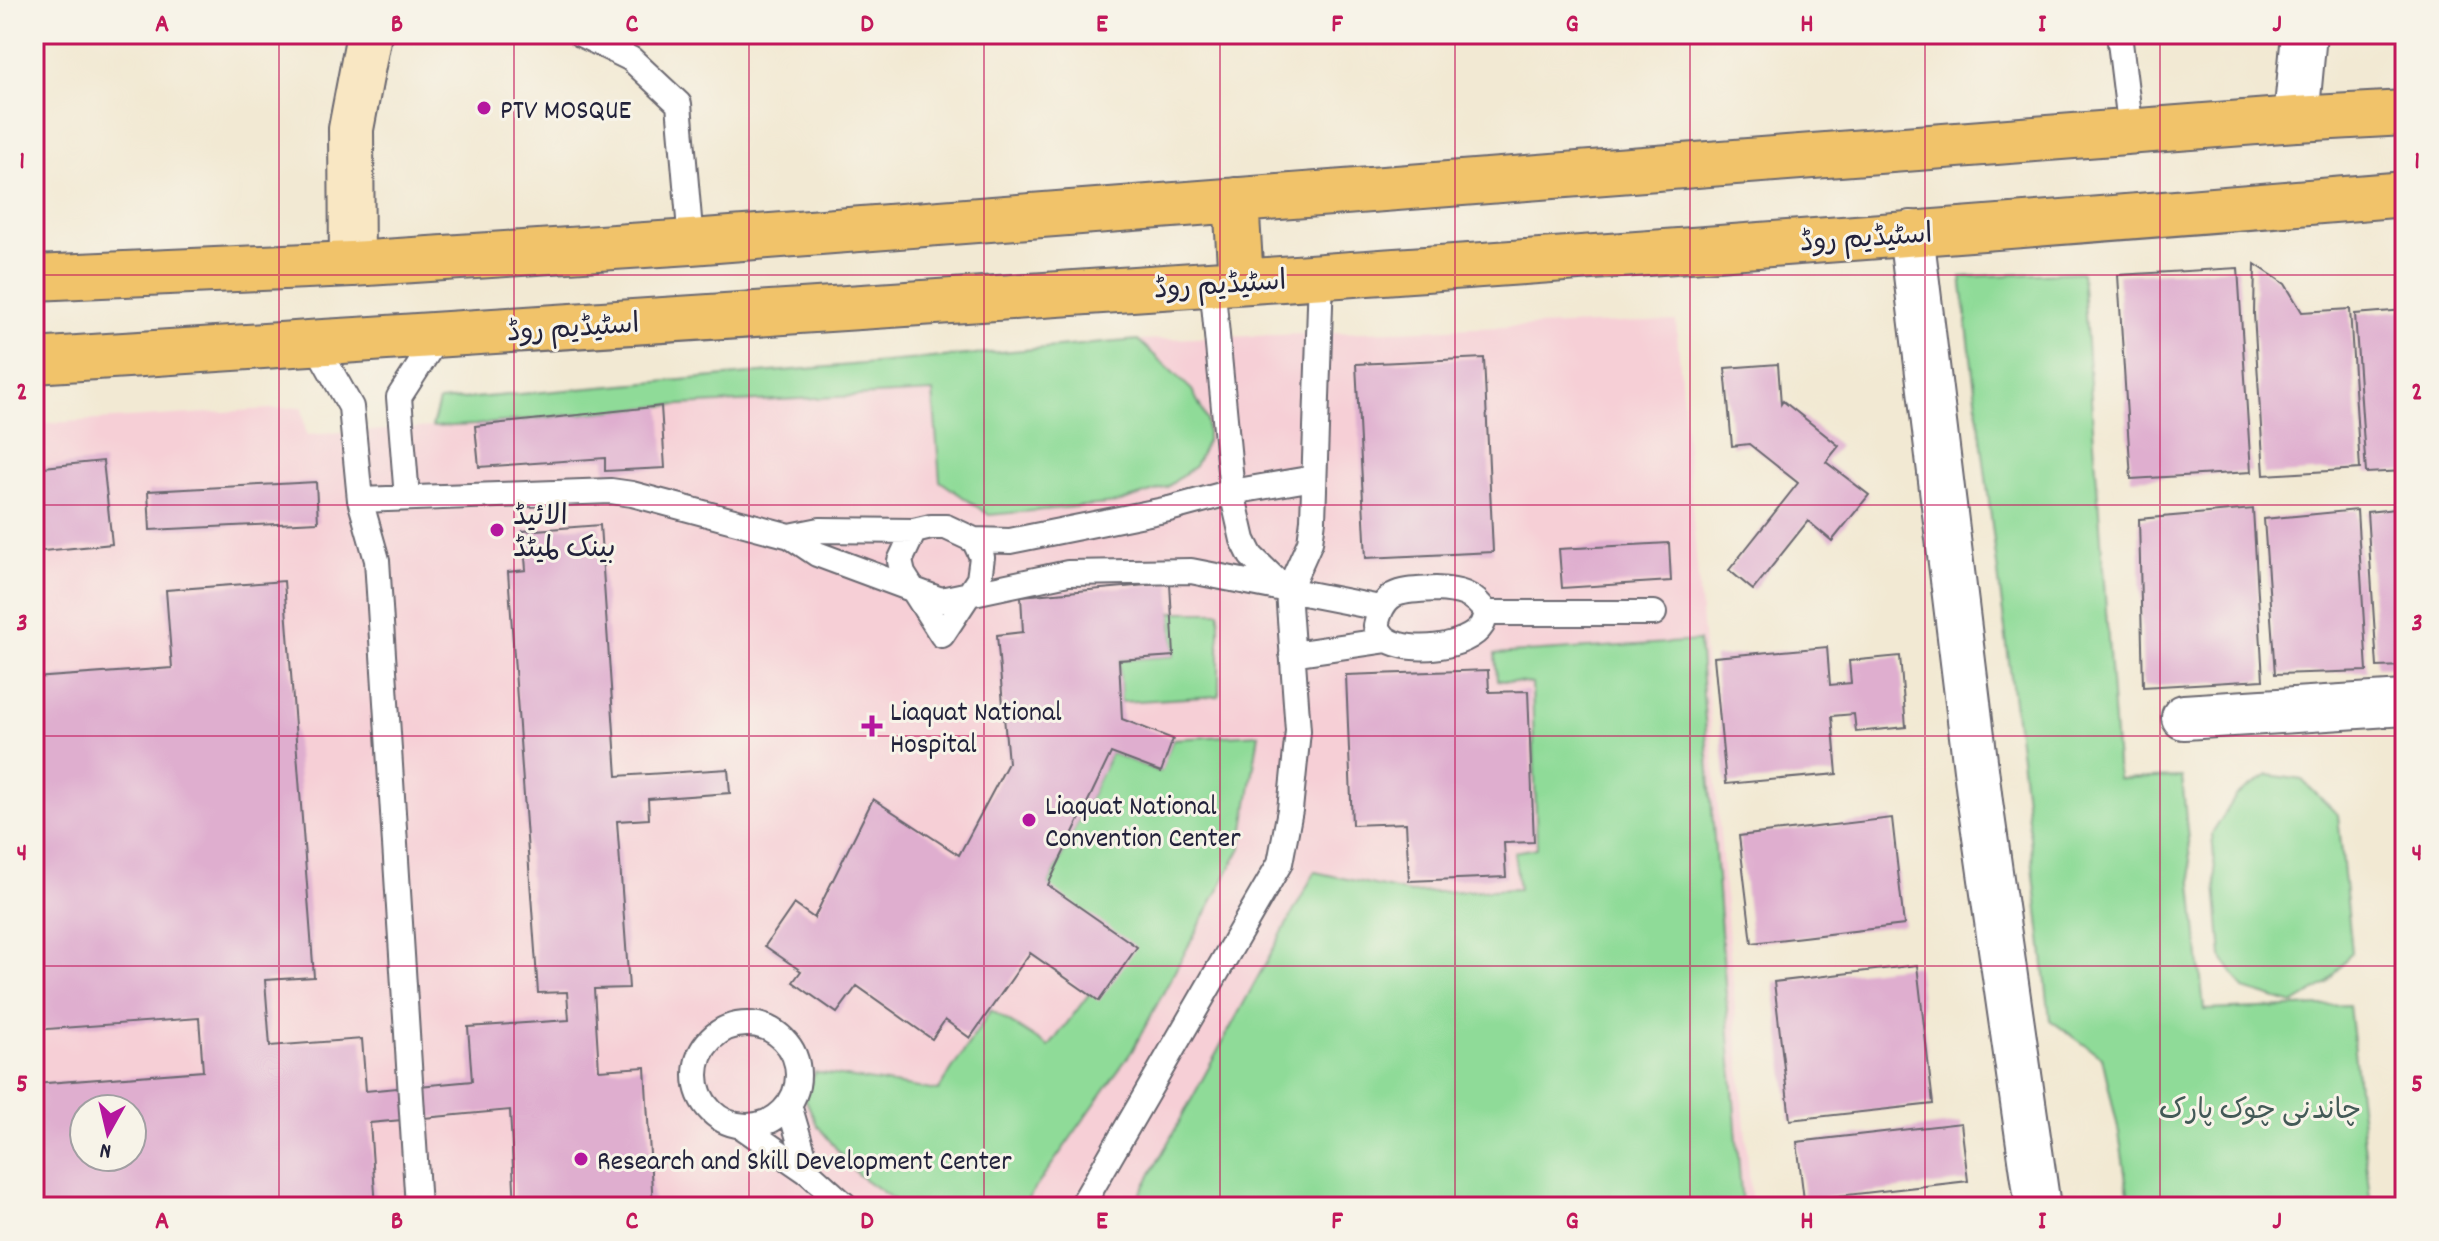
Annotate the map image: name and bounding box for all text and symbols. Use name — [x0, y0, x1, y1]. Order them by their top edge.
text: A — [155, 7, 169, 44]
text: B — [391, 7, 403, 44]
text: C — [626, 7, 639, 44]
text: D — [860, 7, 874, 44]
text: E — [1096, 7, 1108, 44]
text: F — [1331, 7, 1343, 44]
text: G — [1565, 7, 1579, 44]
text: H — [1800, 7, 1814, 44]
text: I — [2038, 7, 2047, 44]
text: J — [2272, 7, 2282, 44]
place label: PTV MOSQUE — [500, 93, 631, 133]
marker: PTV MOSQUE — [475, 99, 493, 117]
text: 1 — [19, 144, 25, 181]
text: 1 — [2414, 144, 2420, 181]
street label: اسٹیڈیم روڈ — [1799, 216, 1934, 266]
street label: اسٹیڈیم روڈ — [1153, 263, 1288, 313]
street label: اسٹیڈیم روڈ — [506, 306, 641, 356]
text: 2 — [16, 375, 28, 412]
text: 2 — [2411, 375, 2423, 412]
place label: الائیڈ بینک لمیٹڈ — [513, 499, 616, 571]
marker: الائیڈ بینک لمیٹڈ — [488, 521, 506, 539]
text: 3 — [16, 606, 28, 643]
text: 3 — [2411, 606, 2423, 643]
place label: Liaquat National Hospital — [890, 695, 1062, 767]
marker: Liaquat National Hospital — [861, 715, 883, 737]
place label: Liaquat National Convention Center — [1045, 789, 1241, 861]
marker: Liaquat National Convention Center — [1020, 811, 1038, 829]
text: 4 — [17, 836, 27, 873]
text: 4 — [2412, 836, 2422, 873]
text: 5 — [16, 1067, 28, 1104]
text: 5 — [2411, 1067, 2423, 1104]
north arrow — [68, 1093, 148, 1173]
park label: چاندنی چوک پارک — [2159, 1093, 2361, 1133]
text: N — [98, 1133, 113, 1165]
place label: Research and Skill Development Center — [597, 1144, 1012, 1184]
marker: Research and Skill Development Center — [572, 1150, 590, 1168]
text: A — [155, 1204, 169, 1241]
text: B — [391, 1204, 403, 1241]
text: C — [626, 1204, 639, 1241]
text: D — [860, 1204, 874, 1241]
text: E — [1096, 1204, 1108, 1241]
text: F — [1331, 1204, 1343, 1241]
text: G — [1565, 1204, 1579, 1241]
text: H — [1800, 1204, 1814, 1241]
text: I — [2038, 1204, 2047, 1241]
text: J — [2272, 1204, 2282, 1241]

